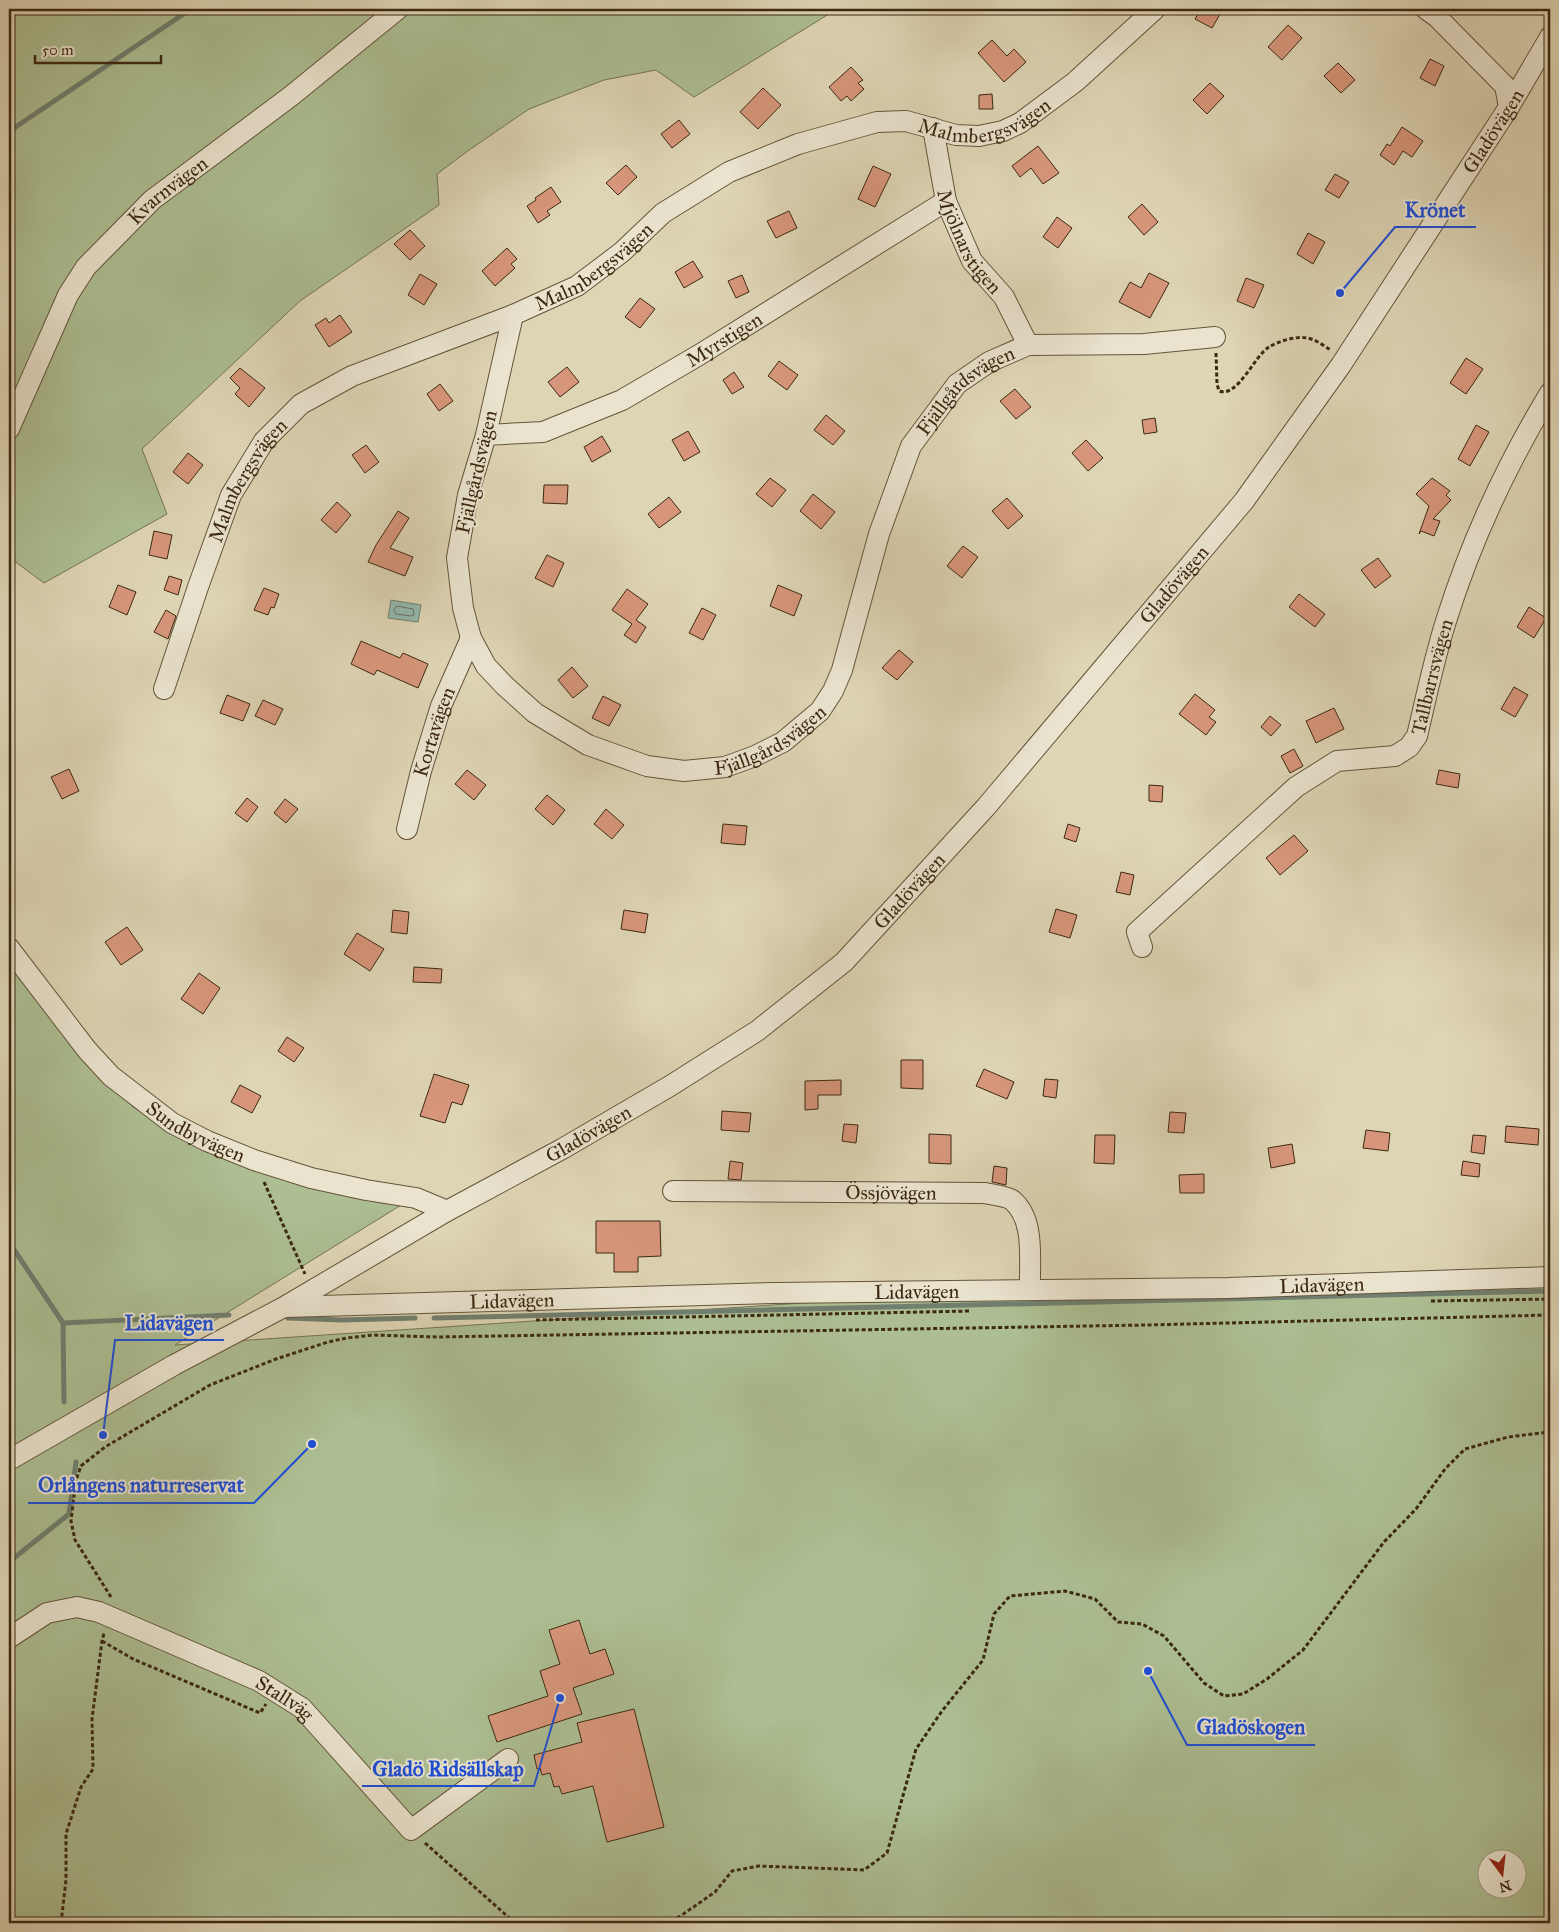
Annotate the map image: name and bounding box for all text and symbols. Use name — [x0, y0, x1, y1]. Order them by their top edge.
scale bar — [35, 32, 161, 64]
text: 50 m — [42, 41, 74, 59]
street label: Gladövägen — [1457, 85, 1529, 178]
street label: Malmbergsvägen — [916, 92, 1055, 148]
street label: Kvarnvägen — [123, 151, 212, 230]
street label: Mjölnarstigen — [932, 188, 1007, 299]
callout: Krönet — [1395, 191, 1476, 227]
text: Krönet — [1405, 197, 1466, 223]
street label: Malmbergsvägen — [531, 217, 658, 316]
street label: Myrstigen — [682, 307, 767, 372]
street label: Fjällgårdsvägen — [911, 340, 1018, 440]
street label: Fjällgårdsvägen — [450, 408, 503, 536]
street label: Malmbergsvägen — [203, 413, 292, 545]
street label: Gladövägen — [1134, 540, 1214, 628]
street label: Tallbarrsvägen — [1406, 616, 1458, 737]
street label: Kortavägen — [408, 683, 460, 780]
street label: Fjällgårdsvägen — [713, 699, 831, 780]
street label: Gladövägen — [868, 848, 950, 934]
street label: Sundbyvägen — [142, 1096, 249, 1167]
street label: Gladövägen — [541, 1099, 636, 1168]
street label: Össjövägen — [845, 1180, 937, 1206]
street label: Lidavägen — [1279, 1271, 1365, 1298]
street label: Lidavägen — [874, 1279, 960, 1304]
street label: Lidavägen — [469, 1287, 555, 1314]
callout: Lidavägen — [115, 1304, 224, 1340]
text: Lidavägen — [124, 1310, 214, 1336]
callout: Orlångens naturreservat — [28, 1467, 254, 1503]
text: Orlångens naturreservat — [38, 1472, 244, 1498]
street label: Stallväg — [251, 1670, 320, 1727]
callout: Gladöskogen — [1187, 1709, 1315, 1745]
text: Gladöskogen — [1197, 1714, 1306, 1740]
callout: Gladö Ridsällskap — [362, 1750, 534, 1786]
text: Gladö Ridsällskap — [372, 1756, 524, 1782]
north arrow — [1476, 1850, 1526, 1900]
text: N — [1497, 1876, 1513, 1896]

